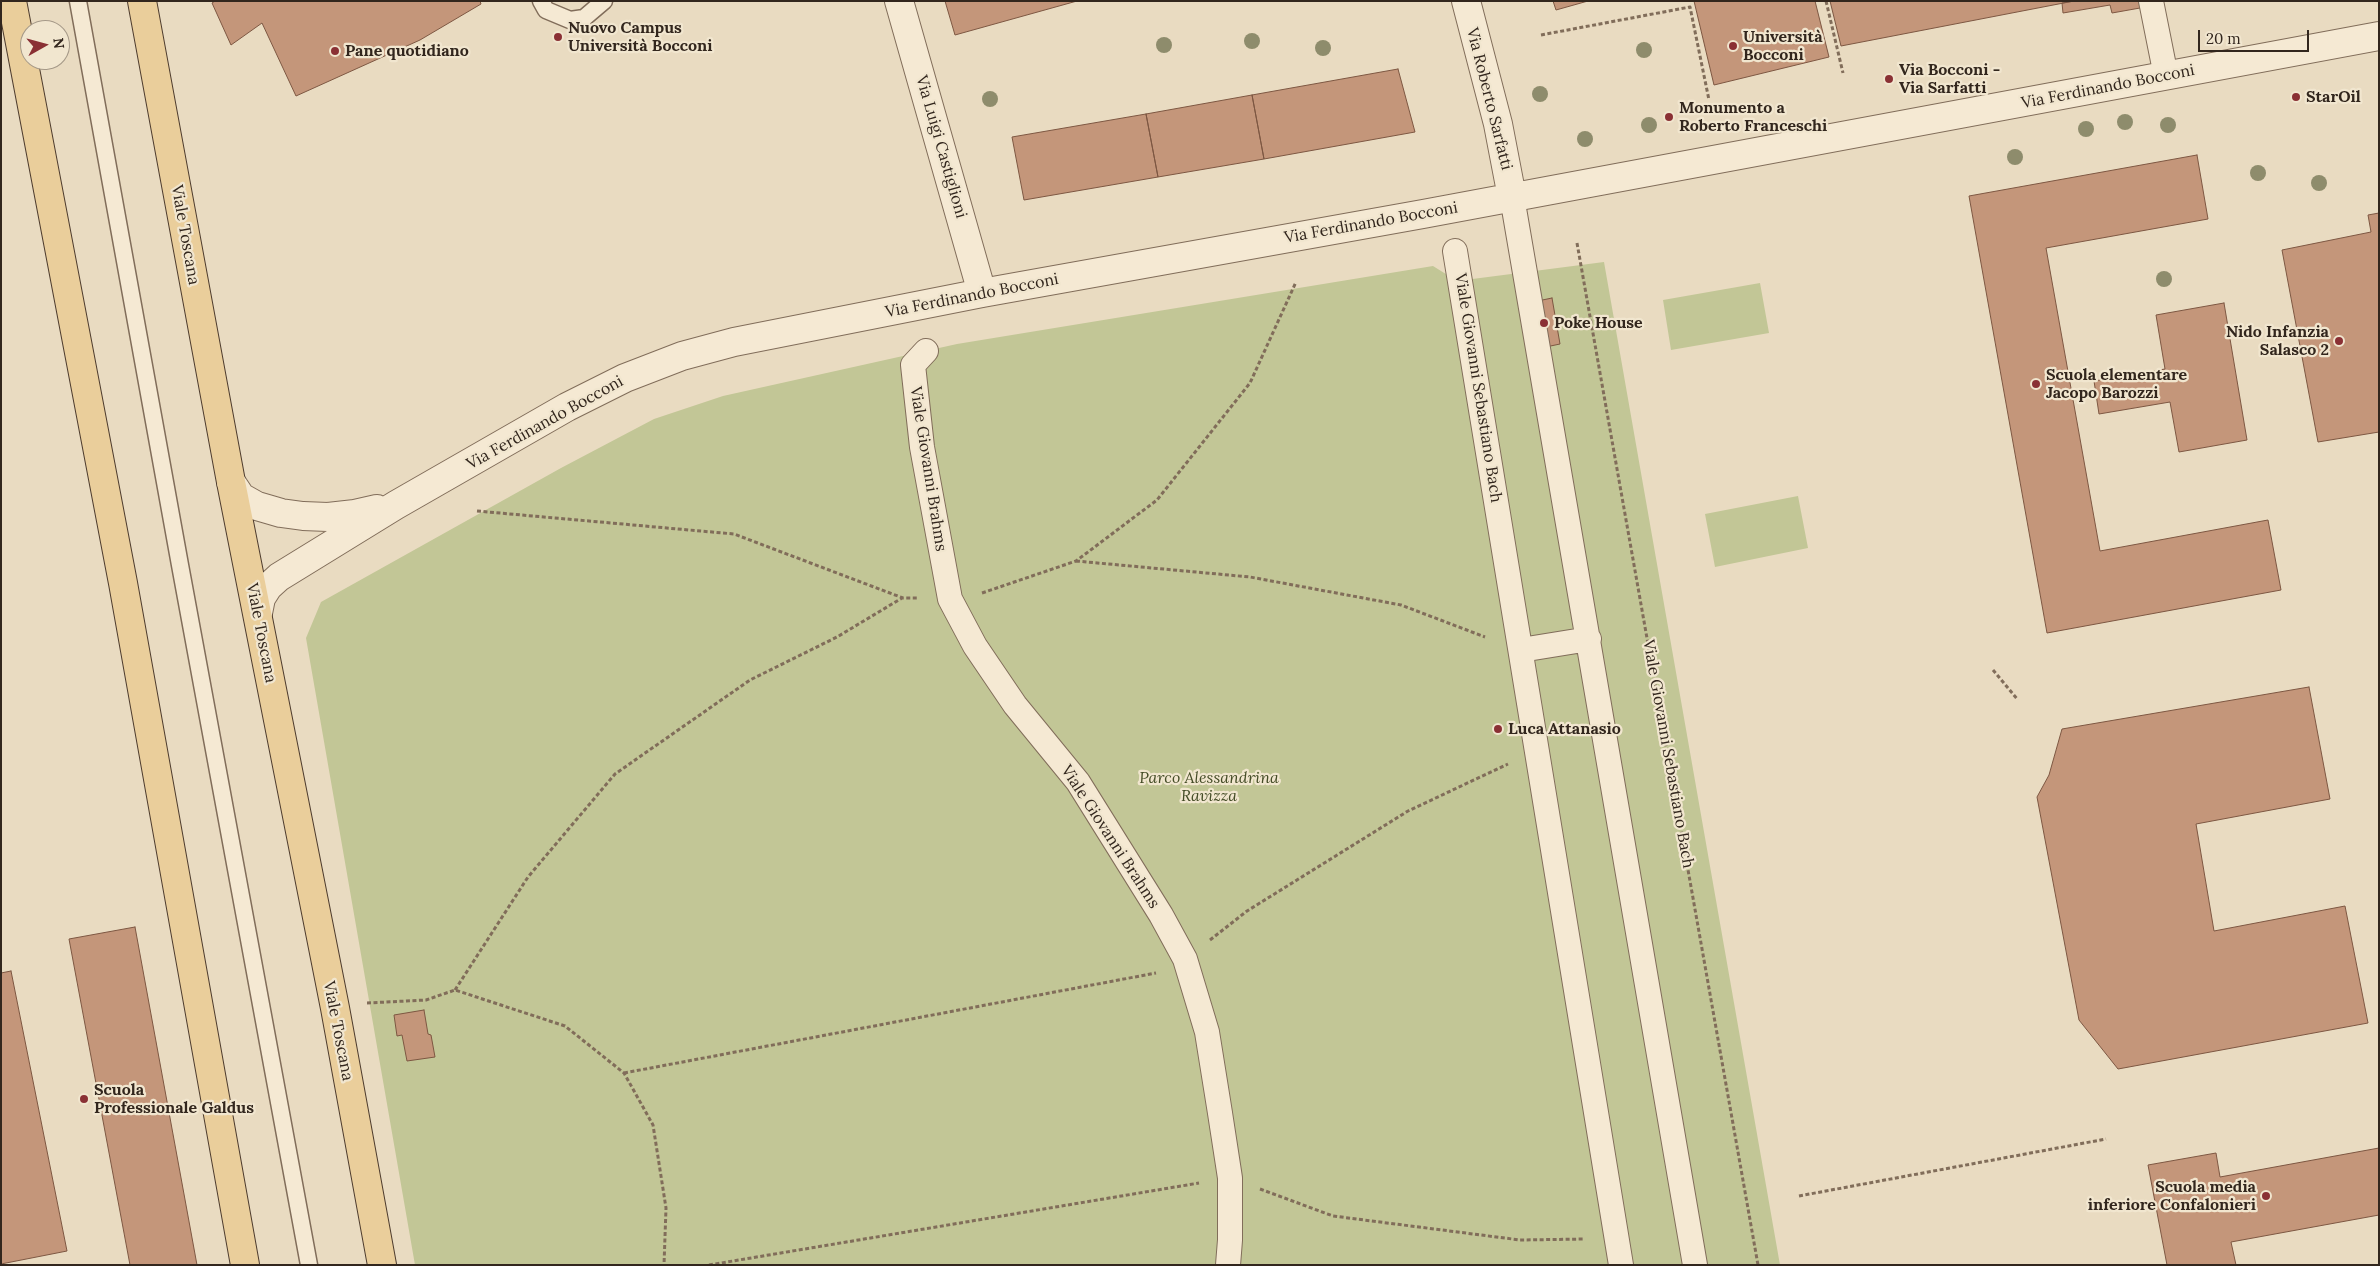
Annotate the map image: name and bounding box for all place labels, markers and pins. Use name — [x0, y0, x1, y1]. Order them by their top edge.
place label: Nuovo Campus Università Bocconi — [568, 18, 713, 56]
place label: Università Bocconi — [1743, 27, 1823, 65]
marker: Nuovo Campus Università Bocconi — [552, 31, 564, 43]
marker: Università Bocconi — [1727, 40, 1739, 52]
place label: Pane quotidiano — [345, 41, 469, 61]
marker: Pane quotidiano — [329, 45, 341, 57]
place label: Via Bocconi - Via Sarfatti — [1899, 60, 2000, 98]
marker: Via Bocconi - Via Sarfatti — [1883, 73, 1895, 85]
place label: StarOil — [2306, 87, 2361, 107]
marker: StarOil — [2290, 91, 2302, 103]
place label: Monumento a Roberto Franceschi — [1679, 98, 1827, 136]
marker: Monumento a Roberto Franceschi — [1663, 111, 1675, 123]
place label: Poke House — [1554, 313, 1643, 333]
marker: Poke House — [1538, 317, 1550, 329]
place label: Nido Infanzia Salasco 2 — [2226, 322, 2329, 360]
marker: Nido Infanzia Salasco 2 — [2333, 335, 2345, 347]
place label: Scuola elementare Jacopo Barozzi — [2046, 365, 2187, 403]
marker: Scuola elementare Jacopo Barozzi — [2030, 378, 2042, 390]
place label: Luca Attanasio — [1508, 719, 1621, 739]
marker: Luca Attanasio — [1492, 723, 1504, 735]
place label: Scuola Professionale Galdus — [94, 1080, 254, 1118]
marker: Scuola Professionale Galdus — [78, 1093, 90, 1105]
place label: Scuola media inferiore Confalonieri — [2088, 1177, 2256, 1215]
marker: Scuola media inferiore Confalonieri — [2260, 1190, 2272, 1202]

